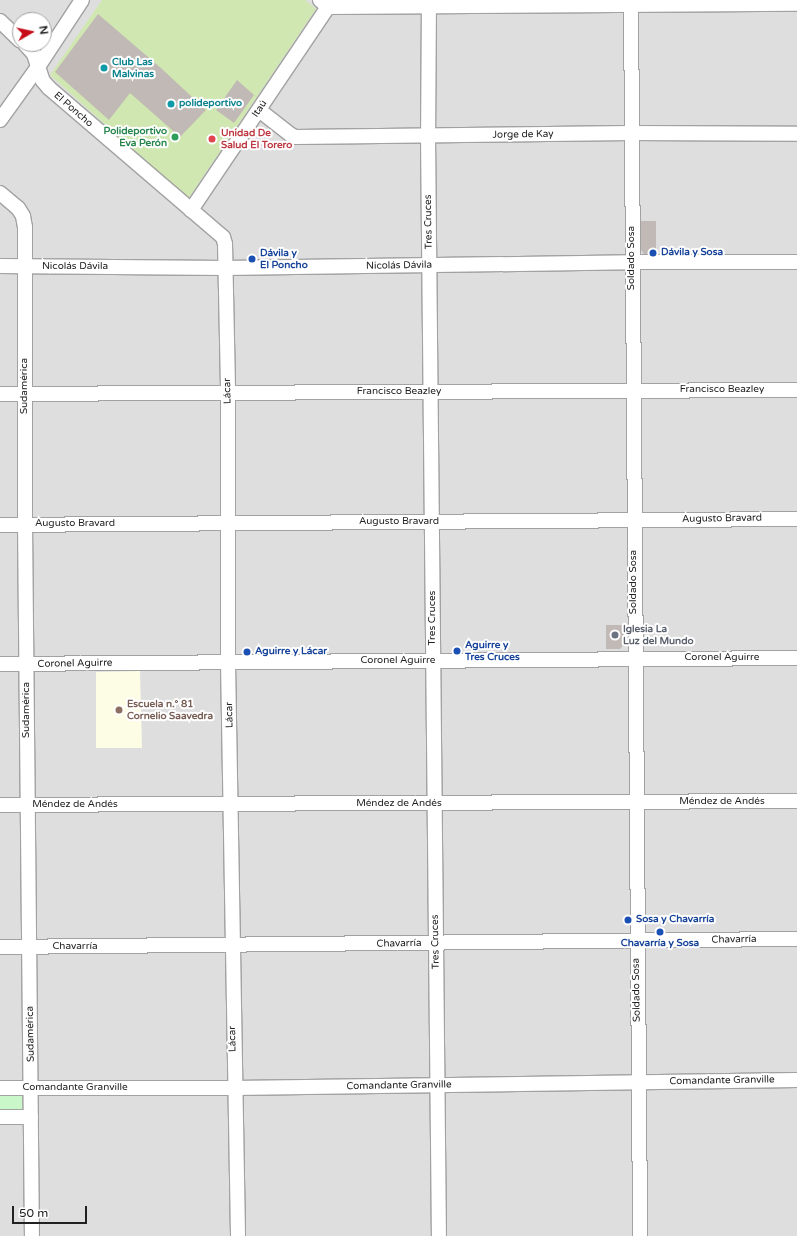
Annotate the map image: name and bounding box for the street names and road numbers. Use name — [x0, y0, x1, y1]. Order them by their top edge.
street label: El Poncho — [51, 90, 95, 130]
street label: Itaú — [250, 98, 270, 120]
street label: Jorge de Kay — [492, 128, 554, 142]
street label: Tres Cruces — [423, 195, 435, 249]
street label: Soldado Sosa — [626, 226, 638, 290]
street label: Nicolás Dávila — [366, 259, 432, 273]
street label: Nicolás Dávila — [42, 261, 108, 273]
street label: Sudamérica — [19, 358, 31, 414]
street label: Lácar — [222, 378, 234, 404]
street label: Francisco Beazley — [680, 384, 764, 396]
street label: Francisco Beazley — [357, 386, 441, 398]
street label: Augusto Bravard — [682, 512, 762, 526]
street label: Augusto Bravard — [359, 516, 439, 528]
street label: Augusto Bravard — [35, 518, 115, 530]
street label: Soldado Sosa — [628, 550, 640, 614]
street label: Tres Cruces — [427, 591, 439, 645]
street label: Coronel Aguirre — [685, 652, 759, 664]
street label: Coronel Aguirre — [361, 655, 435, 667]
street label: Coronel Aguirre — [37, 657, 113, 671]
street label: Sudamérica — [21, 682, 33, 738]
street label: Lácar — [224, 702, 236, 728]
street label: Méndez de Andés — [679, 796, 765, 808]
street label: Méndez de Andés — [356, 798, 442, 810]
street label: Méndez de Andés — [32, 799, 118, 811]
street label: Tres Cruces — [430, 915, 442, 969]
street label: Chavarría — [711, 934, 757, 946]
street label: Chavarría — [376, 938, 422, 950]
street label: Chavarría — [52, 941, 98, 953]
street label: Soldado Sosa — [630, 958, 644, 1022]
street label: Sudamérica — [25, 1006, 37, 1062]
street label: Lácar — [227, 1026, 239, 1052]
street label: Comandante Granville — [669, 1074, 775, 1088]
street label: Comandante Granville — [346, 1079, 452, 1093]
street label: Comandante Granville — [22, 1082, 128, 1094]

